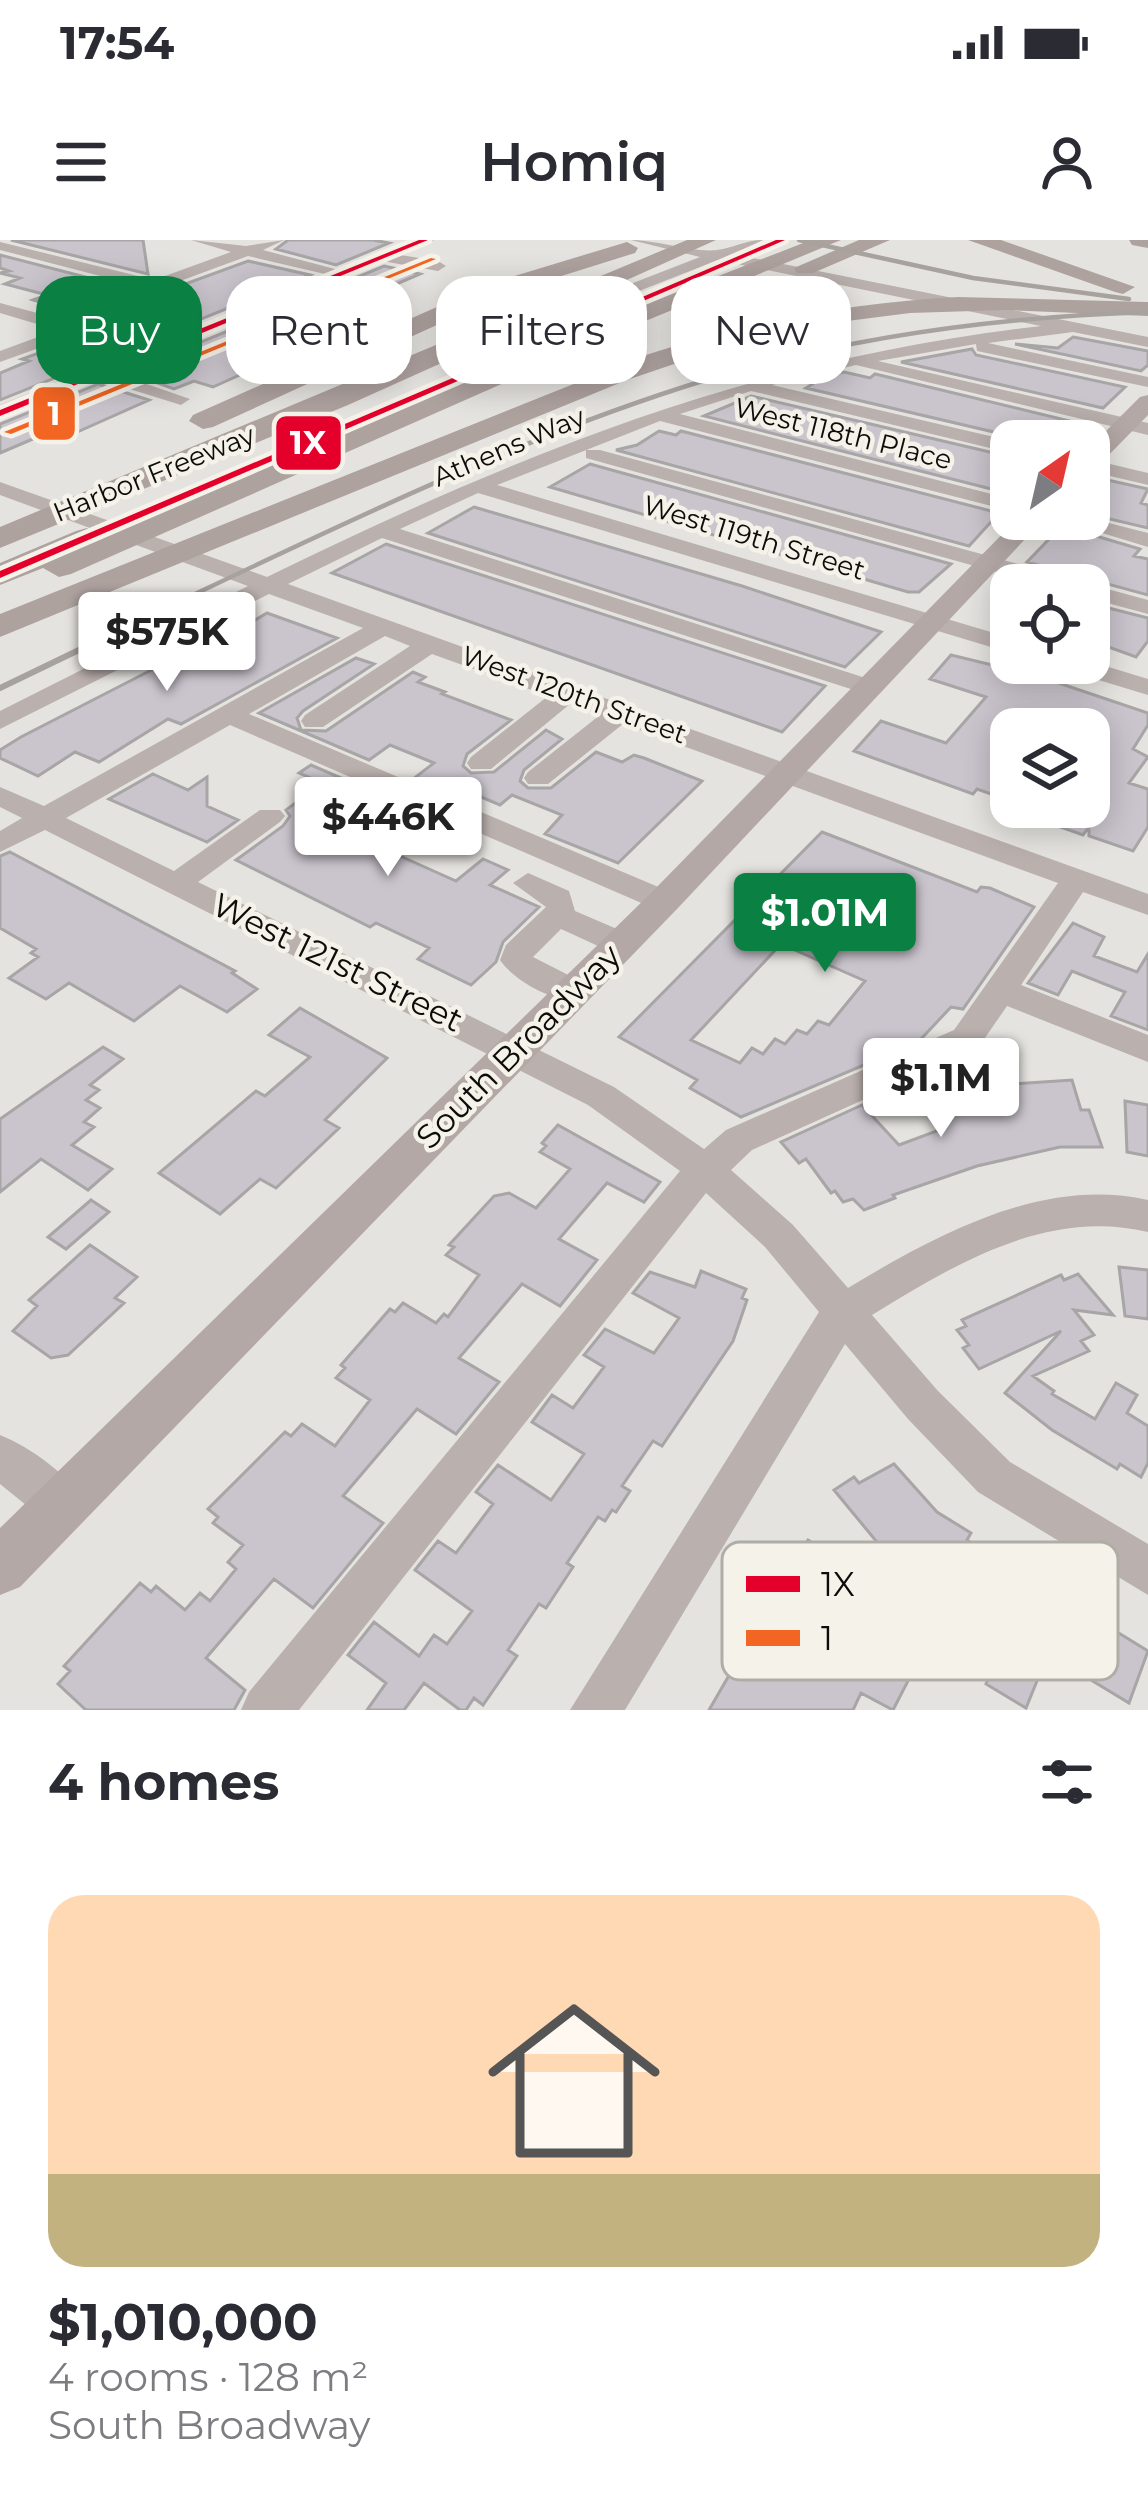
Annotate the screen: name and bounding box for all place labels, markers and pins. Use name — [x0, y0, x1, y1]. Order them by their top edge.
pin: $575K — [83, 592, 251, 694]
pin: $446K — [304, 777, 472, 879]
pin: $1.01M — [727, 873, 923, 975]
pin: $1.1M — [857, 1038, 1025, 1140]

